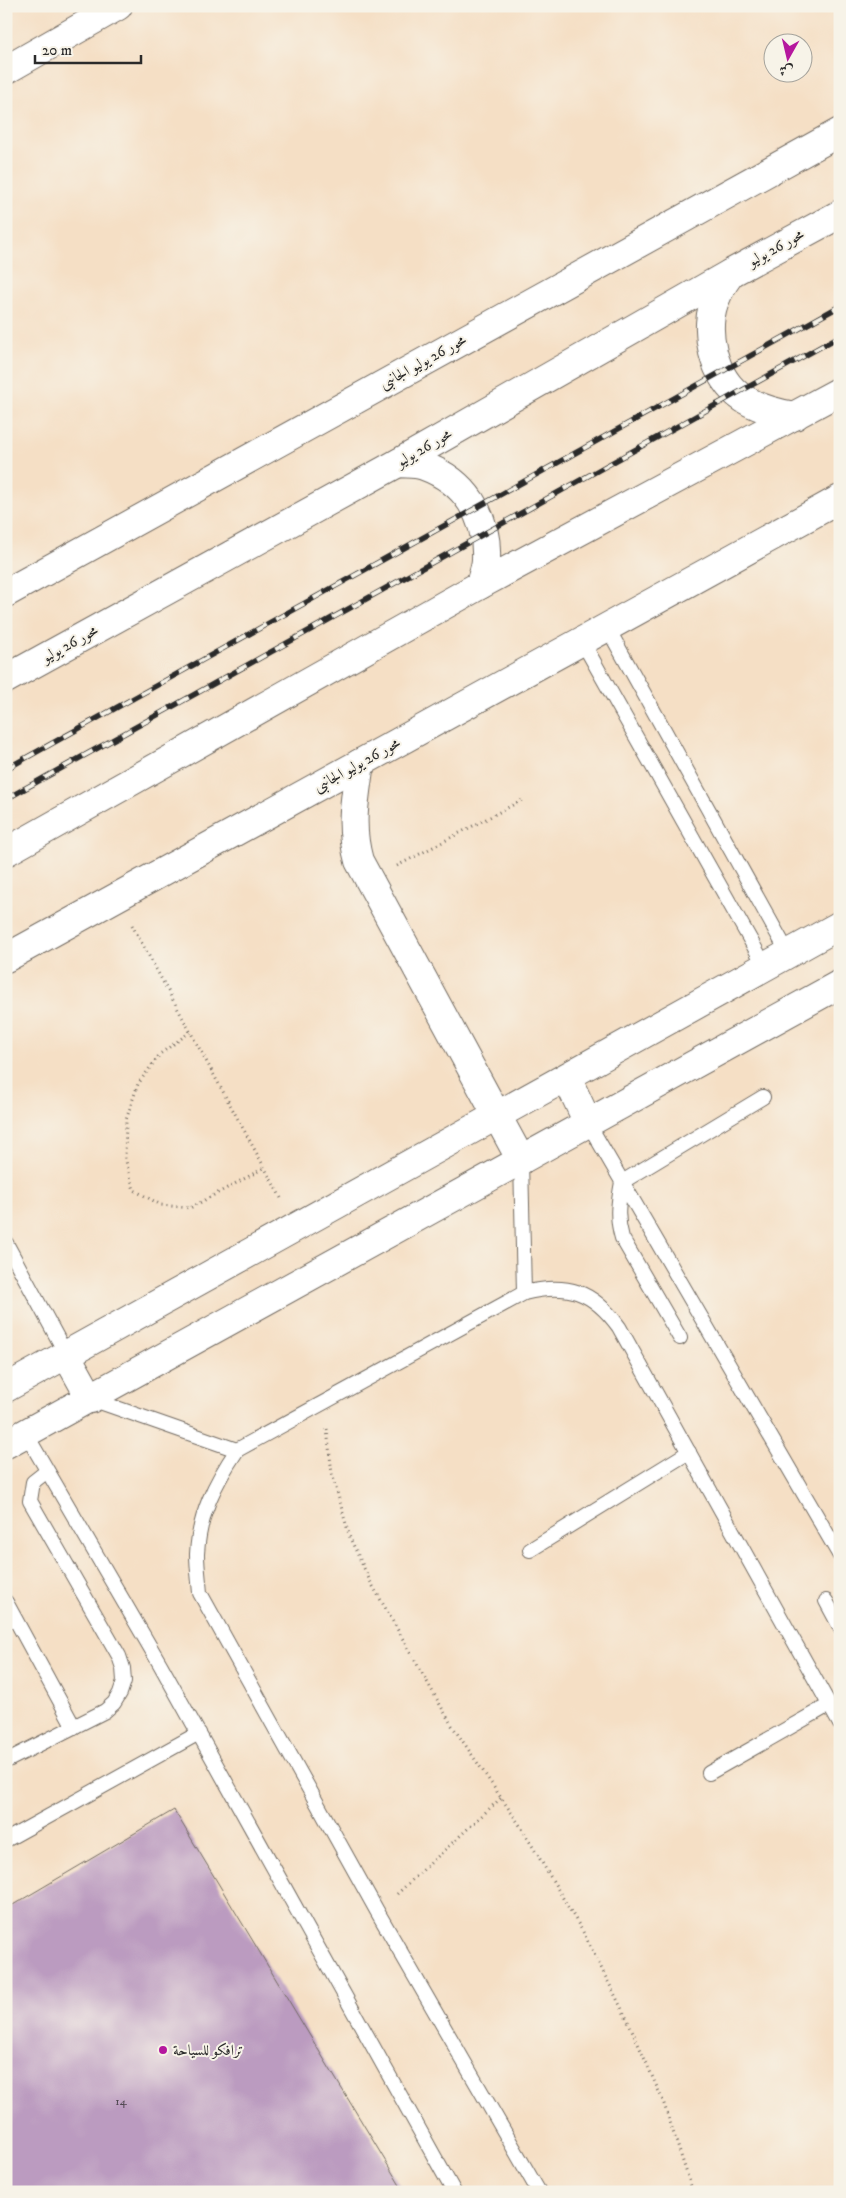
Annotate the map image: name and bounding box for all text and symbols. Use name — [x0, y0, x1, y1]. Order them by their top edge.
scale bar — [35, 32, 141, 64]
north arrow — [764, 32, 814, 82]
text: 20 m — [42, 41, 72, 60]
text: ش — [778, 60, 794, 80]
street label: محور 26 يوليو — [743, 225, 807, 272]
street label: محور 26 يوليو الجانبى — [376, 330, 470, 394]
street label: محور 26 يوليو — [391, 424, 455, 473]
street label: محور 26 يوليو — [37, 621, 101, 668]
street label: محور 26 يوليو الجانبى — [310, 733, 404, 797]
place label: ترافكو للسياحة — [173, 2041, 243, 2060]
marker: ترافكو للسياحة — [157, 2044, 169, 2056]
house number: 14 — [115, 2094, 128, 2109]

